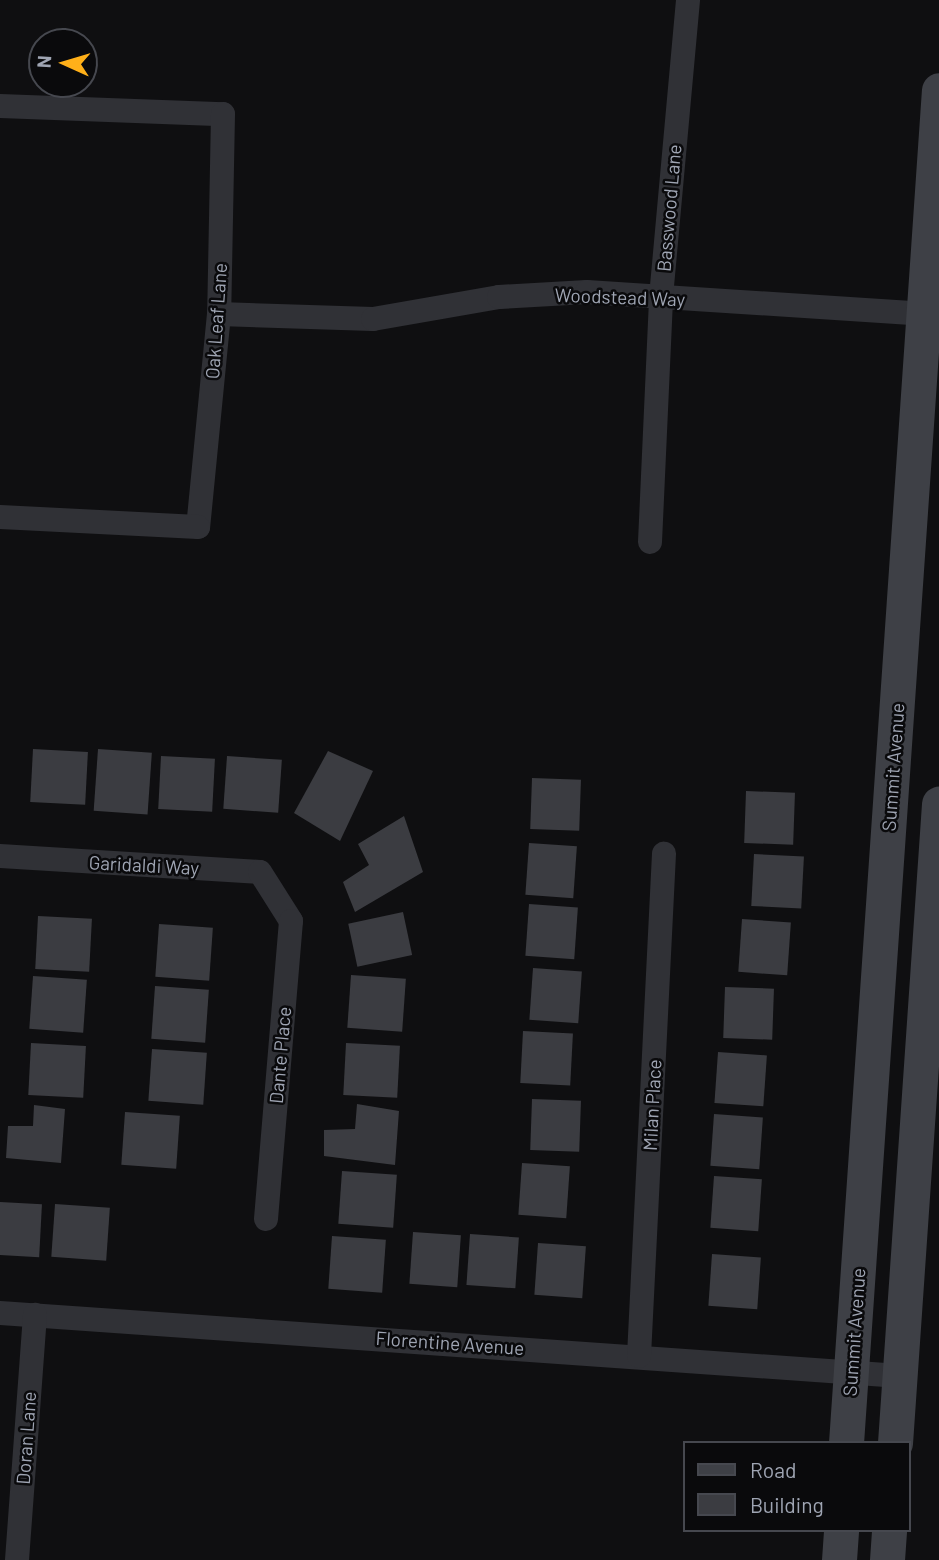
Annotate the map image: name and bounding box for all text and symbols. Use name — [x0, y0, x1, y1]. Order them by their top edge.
north arrow — [28, 28, 98, 98]
text: N — [32, 55, 55, 69]
street label: Basswood Lane — [652, 143, 686, 273]
street label: Oak Leaf Lane — [201, 262, 231, 380]
street label: Woodstead Way — [554, 283, 686, 311]
street label: Summit Avenue — [877, 702, 909, 832]
street label: Garidaldi Way — [88, 851, 200, 879]
street label: Dante Place — [264, 1005, 296, 1105]
street label: Milan Place — [638, 1059, 666, 1151]
street label: Summit Avenue — [838, 1267, 870, 1397]
street label: Florentine Avenue — [375, 1326, 525, 1360]
street label: Doran Lane — [11, 1391, 41, 1485]
legend — [684, 1441, 911, 1532]
text: Road — [750, 1457, 796, 1482]
text: Building — [750, 1492, 824, 1517]

